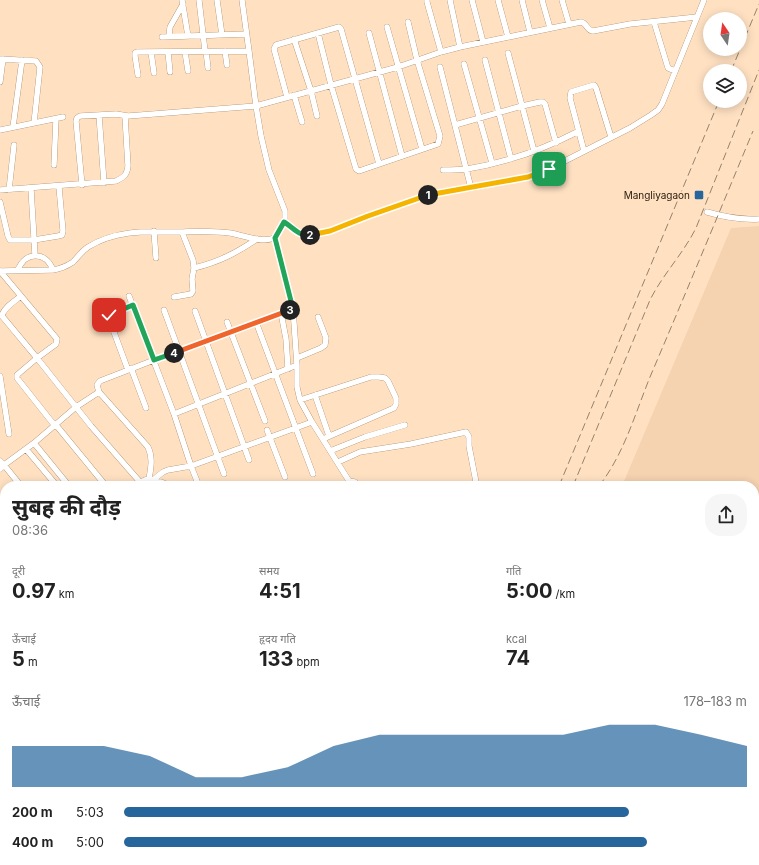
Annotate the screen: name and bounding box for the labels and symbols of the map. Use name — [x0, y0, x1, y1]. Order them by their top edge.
north arrow — [703, 12, 747, 56]
pin — [532, 152, 566, 186]
pin: 1 — [418, 185, 438, 205]
place label: Mangliyagaon — [624, 189, 690, 201]
marker: Mangliyagaon — [693, 189, 705, 201]
pin: 2 — [300, 225, 320, 245]
pin — [92, 298, 126, 332]
pin: 3 — [280, 300, 300, 320]
pin: 4 — [164, 343, 184, 363]

